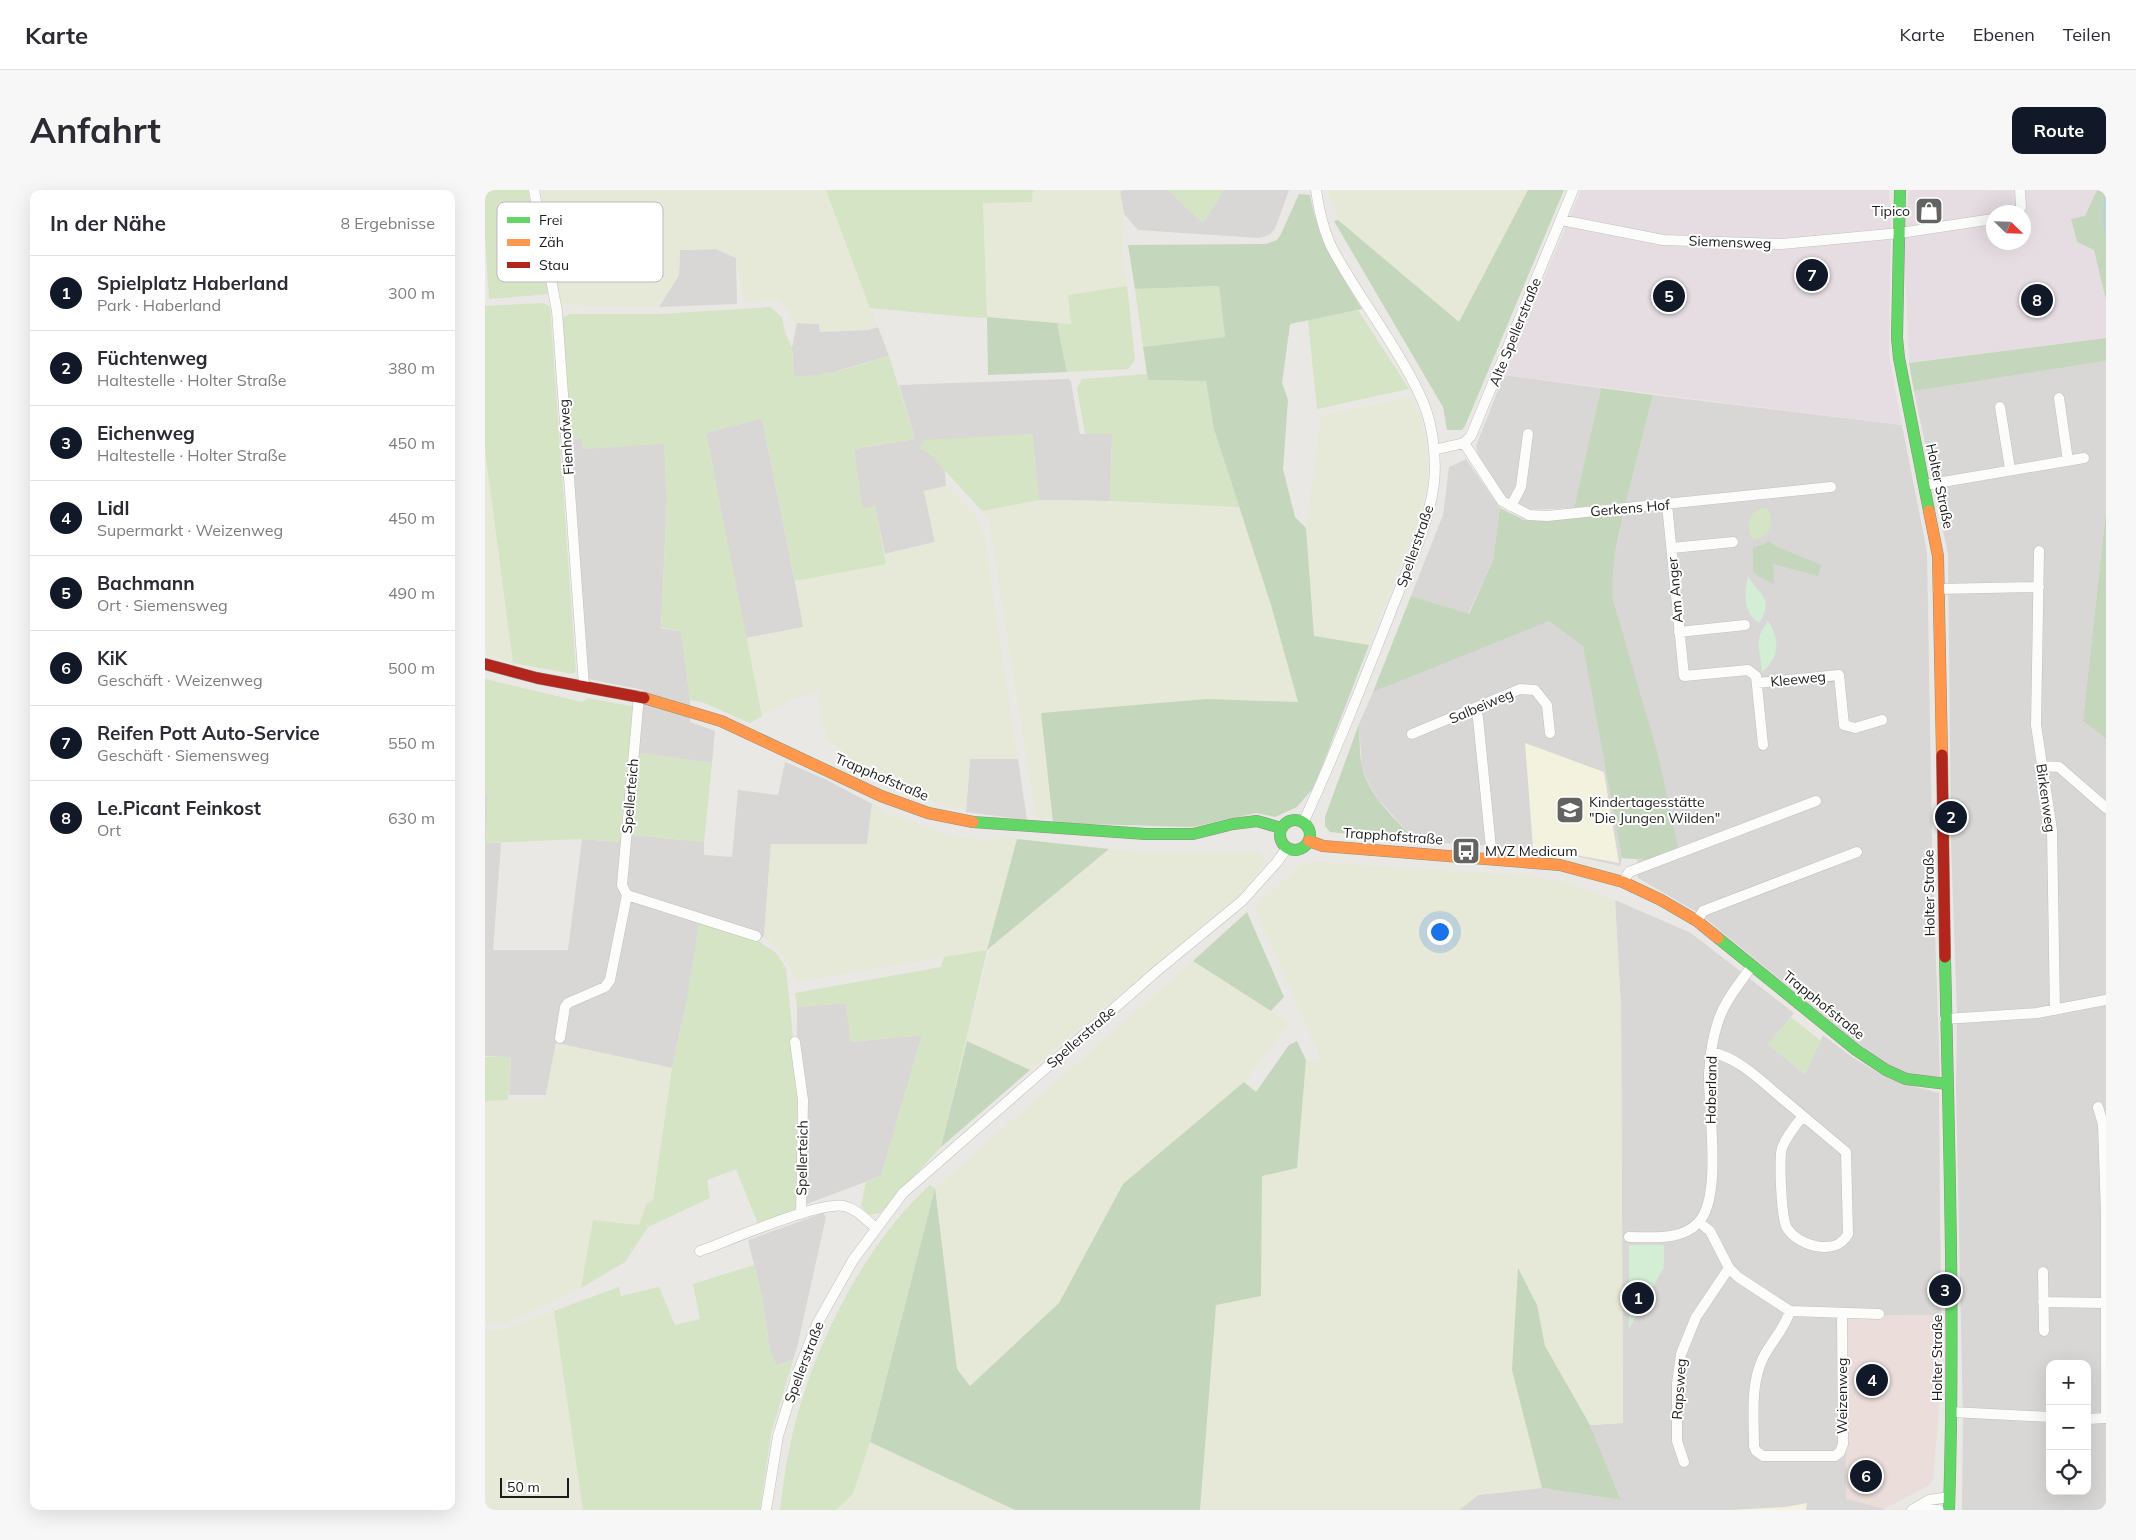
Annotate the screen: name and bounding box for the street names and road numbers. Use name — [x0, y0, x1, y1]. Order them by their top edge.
street label: Siemensweg — [1688, 232, 1772, 252]
street label: Alte Spellerstraße — [1485, 275, 1545, 389]
street label: Fienhofweg — [554, 399, 578, 475]
street label: Holter Straße — [1922, 442, 1958, 530]
street label: Gerkens Hof — [1589, 496, 1671, 520]
street label: Spellerstraße — [1393, 503, 1437, 589]
street label: Am Anger — [1663, 555, 1687, 624]
street label: Kleeweg — [1769, 667, 1827, 691]
street label: Salbeiweg — [1446, 684, 1516, 728]
street label: Trapphofstraße — [832, 749, 932, 805]
street label: Spellerteich — [618, 758, 642, 834]
street label: Birkenweg — [2032, 763, 2060, 833]
street label: Trapphofstraße — [1342, 824, 1444, 848]
street label: Holter Straße — [1919, 849, 1939, 937]
street label: Trapphofstraße — [1779, 967, 1869, 1043]
street label: Spellerstraße — [1043, 1002, 1119, 1072]
street label: Haberland — [1701, 1056, 1721, 1124]
street label: Spellerteich — [792, 1120, 812, 1196]
street label: Holter Straße — [1928, 1315, 1946, 1401]
street label: Spellerstraße — [780, 1319, 828, 1405]
street label: Rapsweg — [1668, 1358, 1690, 1420]
street label: Weizenweg — [1833, 1358, 1851, 1434]

